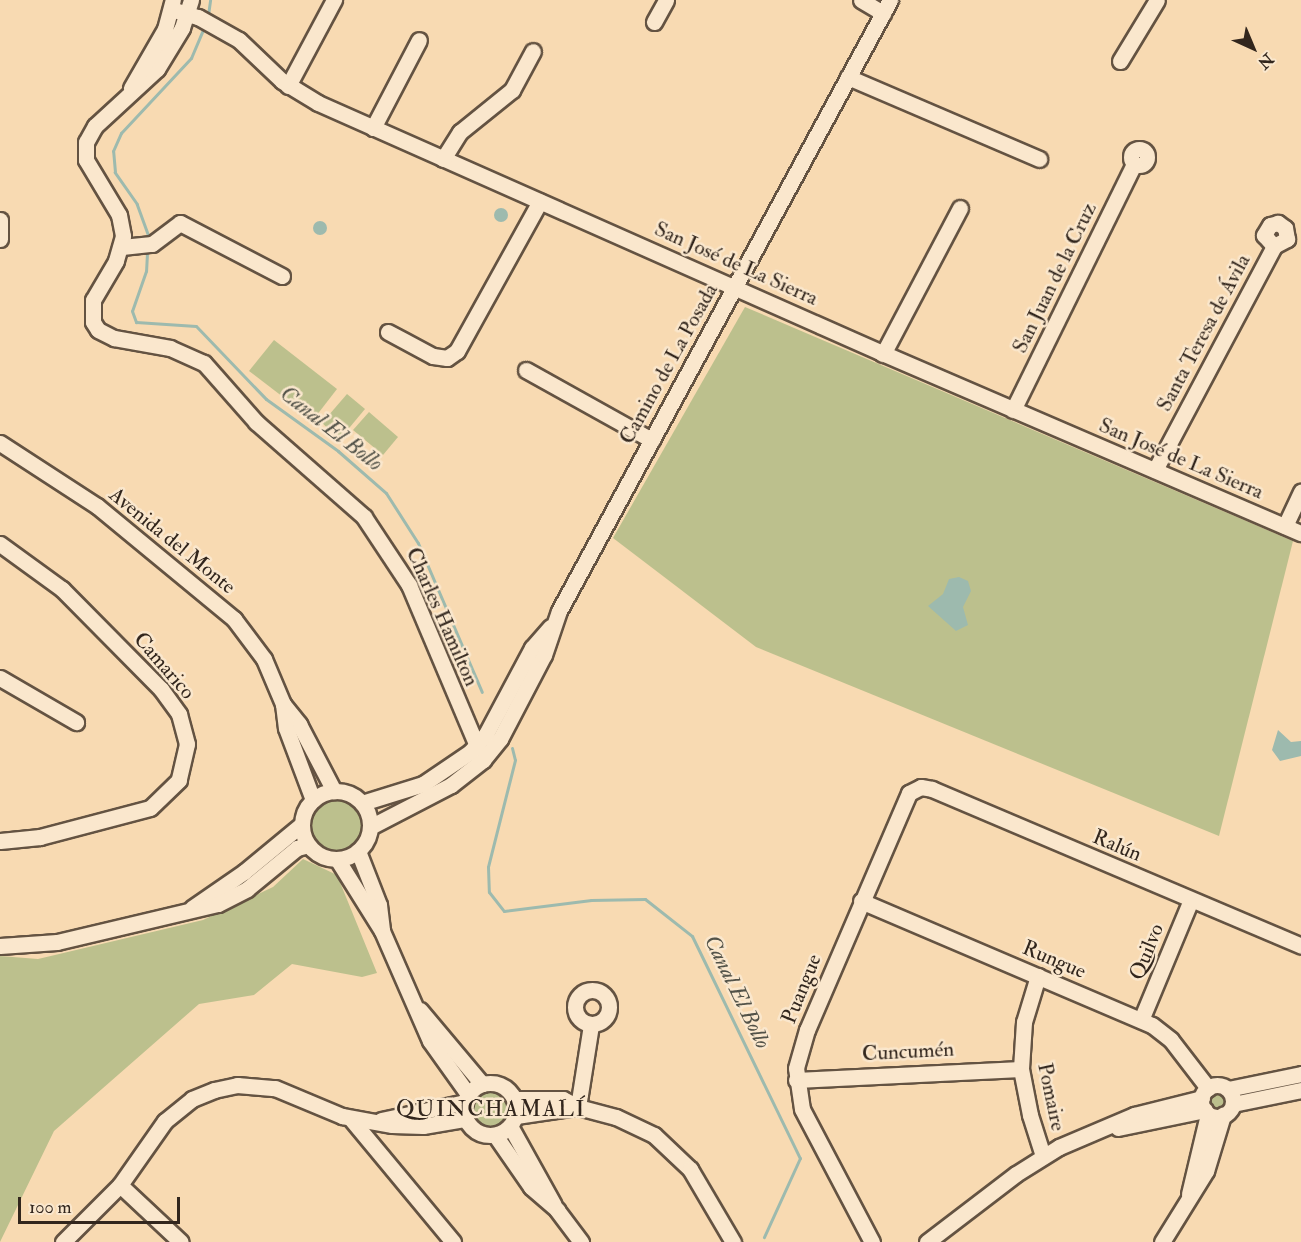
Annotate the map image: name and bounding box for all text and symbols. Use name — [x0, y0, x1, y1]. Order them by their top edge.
north arrow — [1223, 18, 1283, 78]
text: N — [1253, 49, 1278, 73]
street label: San Juan de la Cruz — [1008, 199, 1102, 357]
street label: San José de La Sierra — [650, 217, 822, 311]
street label: Santa Teresa de Ávila — [1152, 250, 1256, 416]
street label: Camino de La Posada — [614, 279, 724, 449]
water label: Canal El Bollo — [274, 381, 388, 477]
street label: San José de La Sierra — [1095, 413, 1267, 505]
street label: Avenida del Monte — [104, 482, 240, 600]
street label: Charles Hamilton — [400, 544, 484, 690]
street label: Camarico — [128, 627, 200, 705]
street label: Ralún — [1089, 825, 1145, 867]
street label: Quilvo — [1124, 920, 1170, 984]
water label: Canal El Bollo — [698, 931, 776, 1053]
street label: Rungue — [1018, 935, 1090, 985]
street label: Puangue — [777, 951, 827, 1027]
street label: Cuncumén — [861, 1037, 955, 1067]
street label: Pomaire — [1032, 1061, 1070, 1133]
district label: QUINCHAMALÍ — [396, 1097, 586, 1123]
scale bar — [21, 1185, 183, 1223]
text: 100 m — [29, 1196, 72, 1219]

